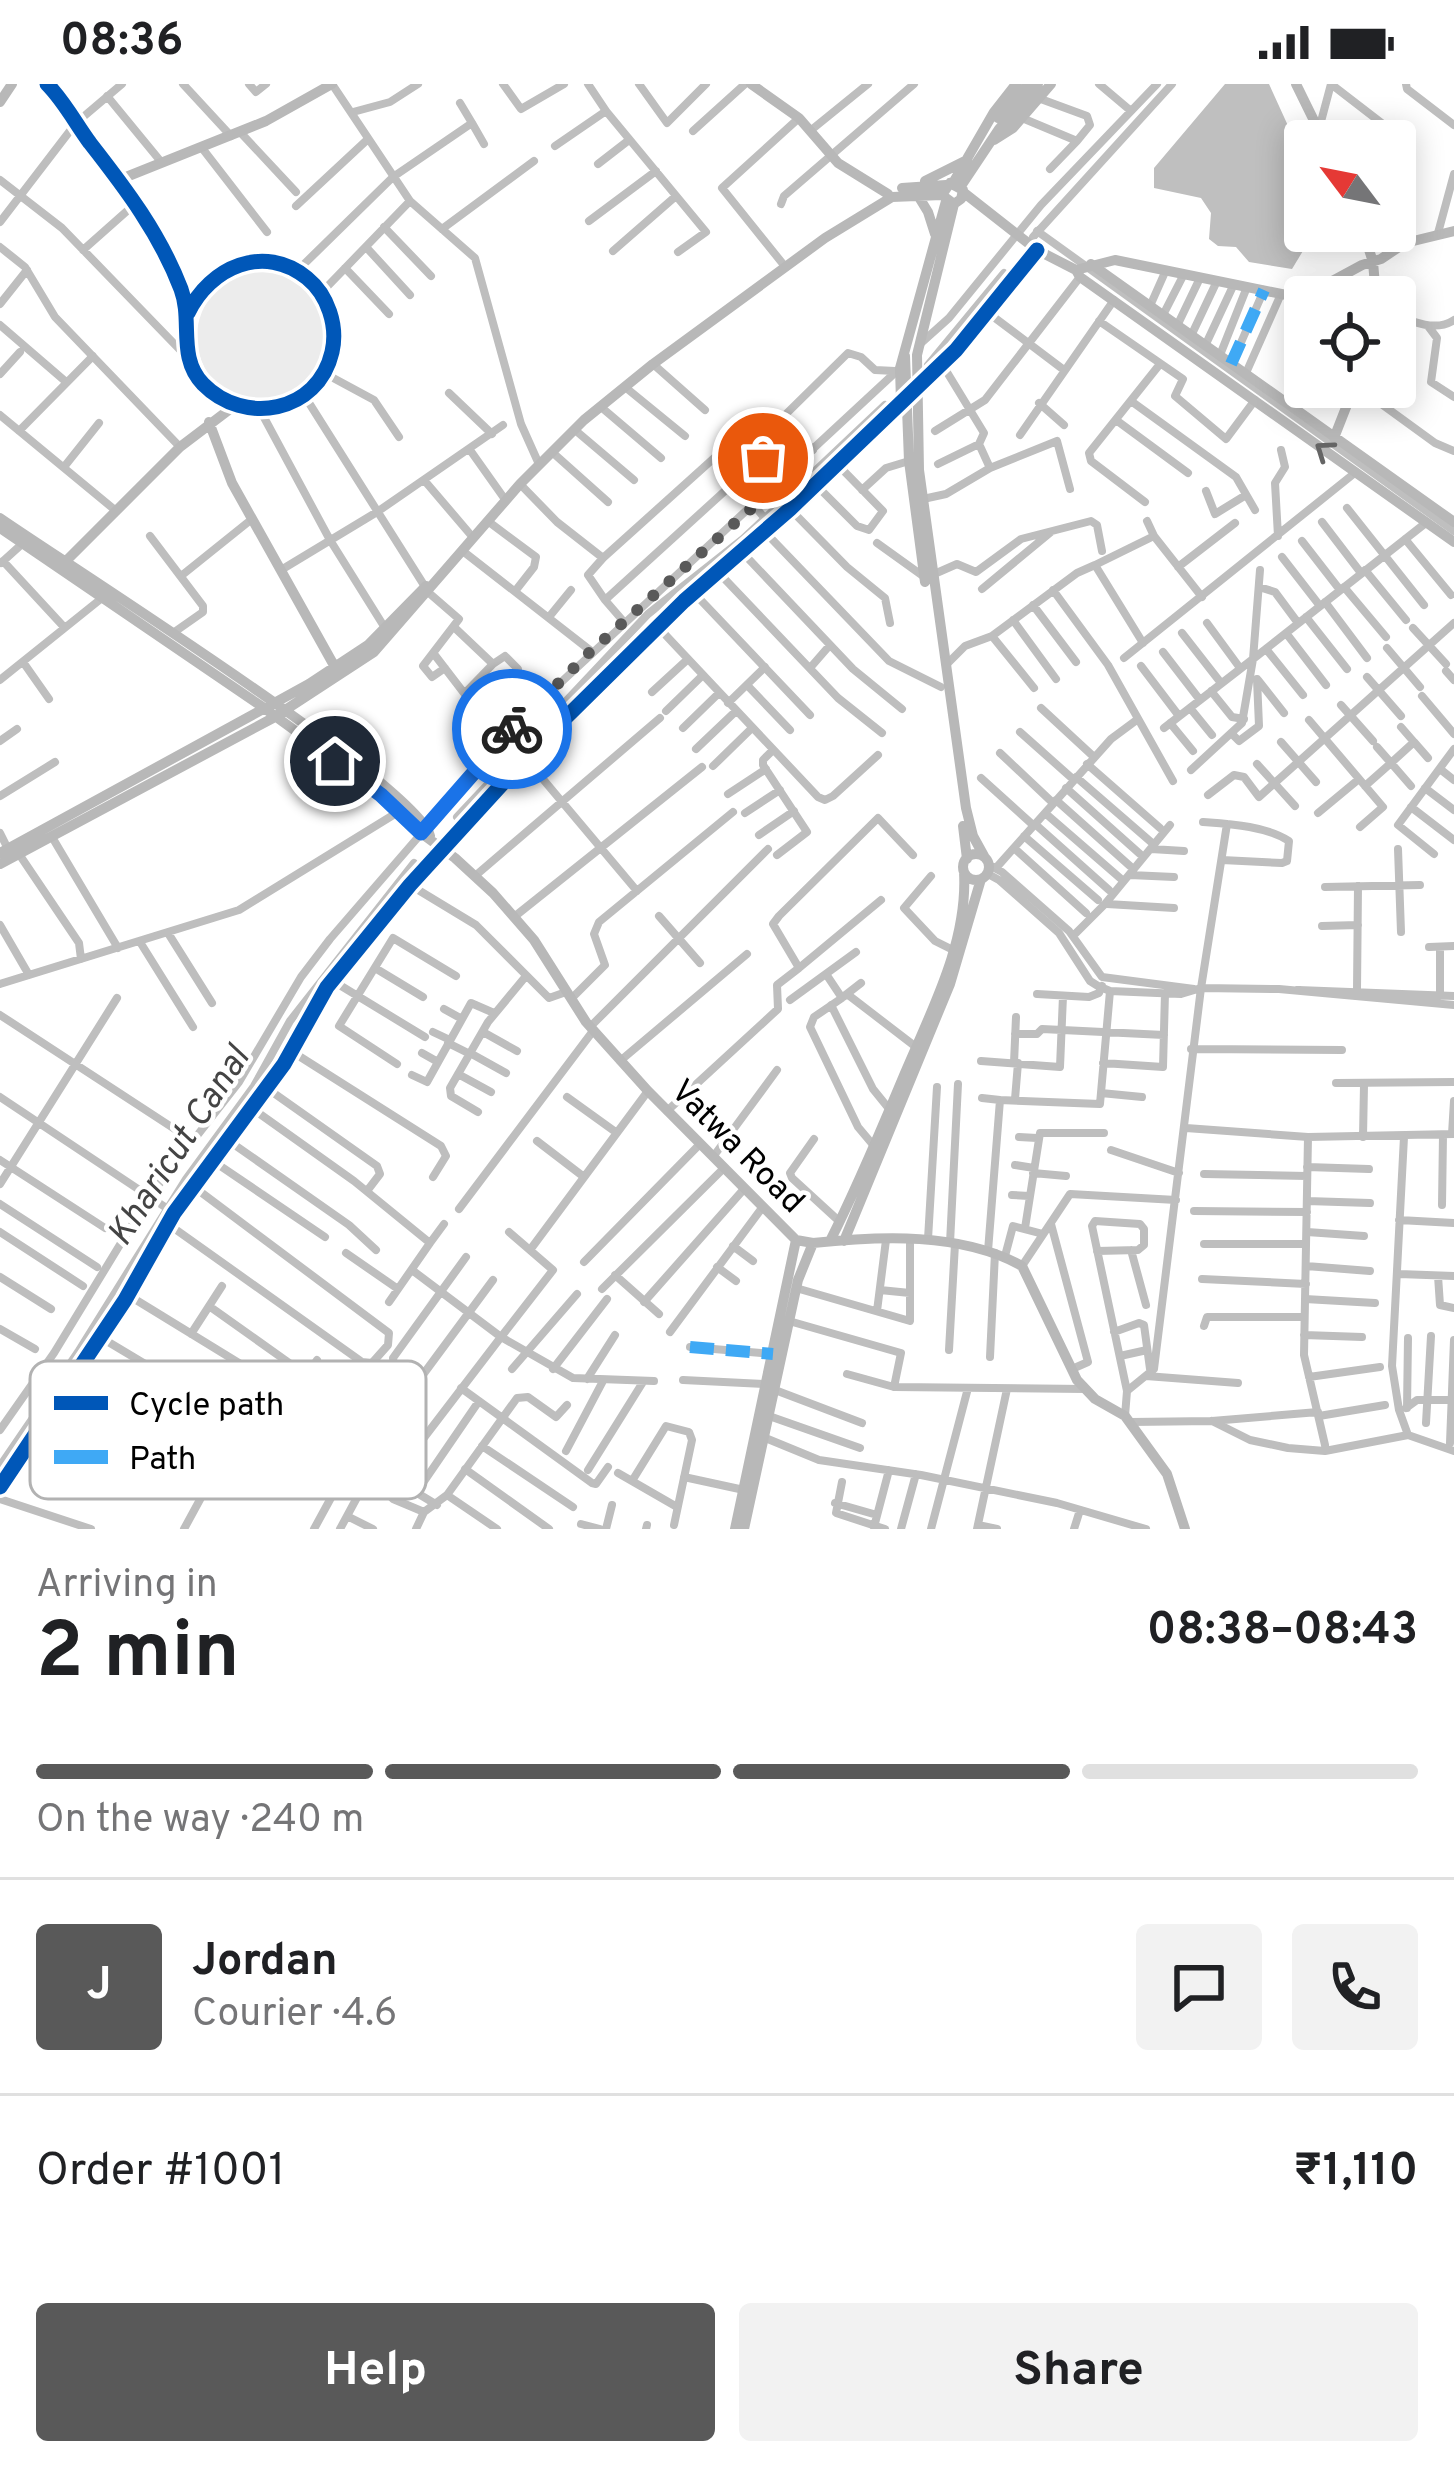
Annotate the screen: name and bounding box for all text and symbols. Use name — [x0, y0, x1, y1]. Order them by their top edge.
text: 08:36 — [60, 14, 183, 71]
north arrow — [1284, 120, 1416, 252]
map controls — [1284, 120, 1416, 408]
button: locate — [1284, 276, 1416, 408]
pin — [712, 407, 814, 509]
icon: bag — [730, 425, 796, 491]
one-way arrow — [1316, 442, 1337, 464]
courier — [452, 669, 572, 789]
icon: bike — [479, 696, 545, 762]
pin — [284, 710, 386, 812]
icon: home — [302, 728, 368, 794]
water label: Kharicut Canal — [99, 1037, 263, 1256]
street label: Vatwa Road — [660, 1072, 812, 1224]
legend — [30, 1361, 426, 1499]
text: Cycle path — [129, 1386, 284, 1428]
text: Path — [129, 1440, 196, 1482]
text: Arriving in — [36, 1562, 218, 1611]
text: 08:38–08:43 — [1147, 1603, 1418, 1660]
text: 2 min — [36, 1606, 240, 1705]
text: On the way · 240 m — [36, 1797, 364, 1846]
button: chat — [1136, 1924, 1262, 2050]
button: phone — [1292, 1924, 1418, 2050]
text: Jordan — [192, 1934, 338, 1991]
text: J — [86, 1958, 112, 2015]
text: Courier · 4.6 — [192, 1991, 397, 2040]
text: Order #1001 — [36, 2144, 285, 2201]
text: ₹1,110 — [1293, 2144, 1418, 2201]
button: Help — [36, 2303, 715, 2441]
button: Share — [739, 2303, 1418, 2441]

